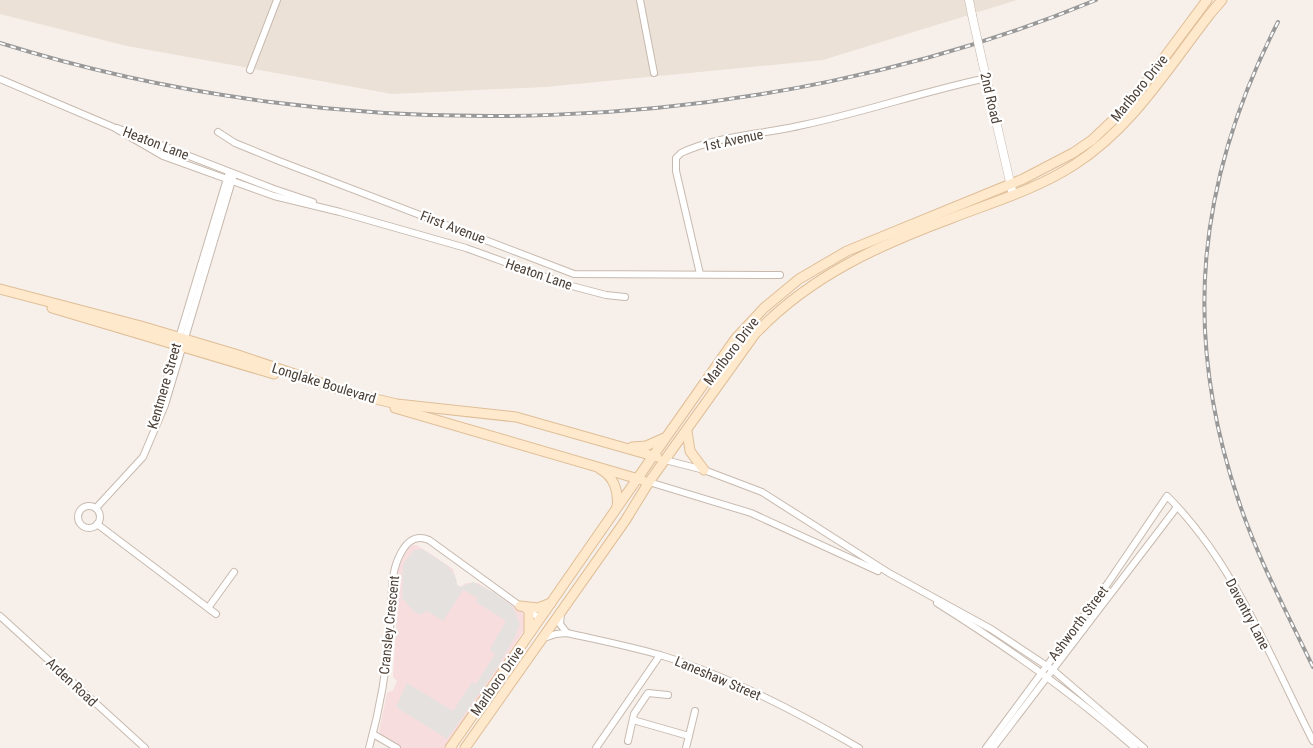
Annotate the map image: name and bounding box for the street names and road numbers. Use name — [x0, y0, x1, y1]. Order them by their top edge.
street label: Marlboro Drive — [1107, 51, 1171, 125]
street label: 2nd Road — [977, 71, 1005, 125]
street label: Heaton Lane — [121, 123, 192, 163]
street label: 1st Avenue — [702, 126, 765, 154]
street label: First Avenue — [418, 207, 488, 247]
street label: Heaton Lane — [503, 255, 575, 293]
street label: Marlboro Drive — [700, 313, 762, 388]
street label: Kentmere Street — [144, 341, 184, 431]
street label: Longlake Boulevard — [270, 360, 378, 406]
street label: Cransley Crescent — [376, 575, 402, 675]
street label: Daventry Lane — [1223, 576, 1274, 653]
street label: Ashworth Street — [1045, 583, 1111, 663]
street label: Marlboro Drive — [467, 643, 527, 719]
street label: Laneshaw Street — [673, 653, 763, 703]
street label: Arden Road — [43, 654, 101, 710]

